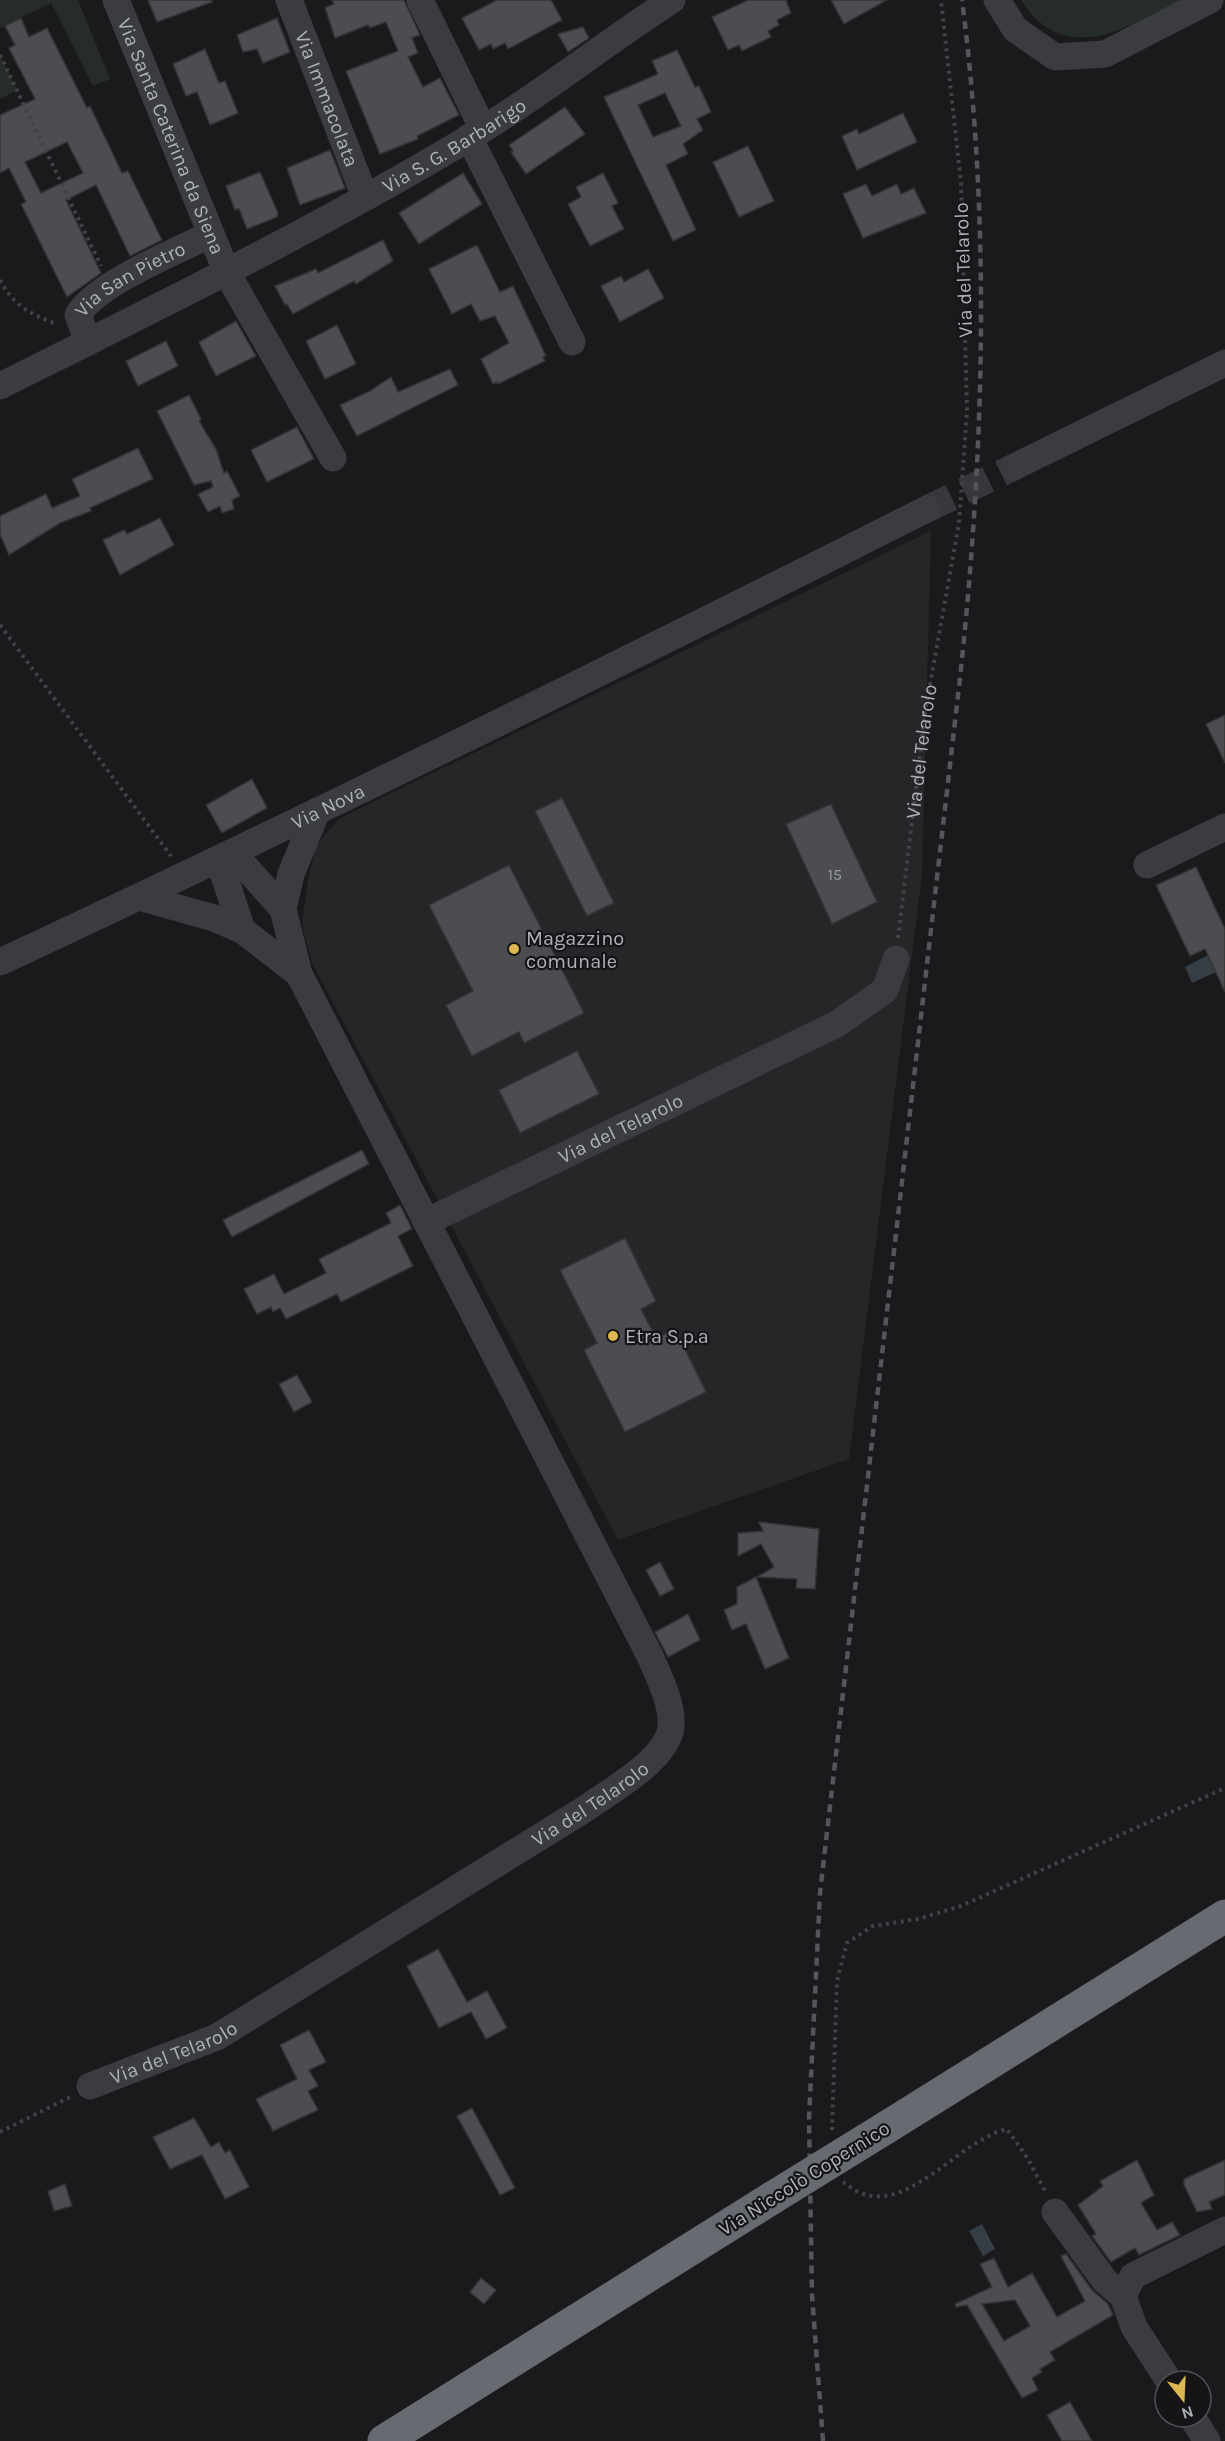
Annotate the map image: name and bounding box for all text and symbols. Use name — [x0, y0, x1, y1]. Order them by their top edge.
street label: Via Santa Caterina da Siena — [113, 15, 229, 258]
street label: Via Immacolata — [290, 28, 363, 170]
street label: Via S. G. Barbarigo — [378, 94, 531, 198]
street label: Via del Telarolo — [950, 202, 977, 338]
street label: Via San Pietro — [70, 237, 189, 321]
street label: Via del Telarolo — [901, 682, 942, 820]
street label: Via Nova — [288, 779, 369, 834]
house number: 15 — [828, 865, 842, 884]
place label: Magazzino comunale — [526, 927, 624, 973]
marker: Magazzino comunale — [507, 942, 521, 956]
street label: Via del Telarolo — [555, 1089, 687, 1168]
place label: Etra S.p.a — [625, 1325, 709, 1348]
marker: Etra S.p.a — [606, 1329, 620, 1343]
street label: Via del Telarolo — [527, 1757, 654, 1851]
street label: Via del Telarolo — [107, 2016, 242, 2089]
street label: Via Niccolò Copernico — [715, 2116, 894, 2240]
north arrow — [1153, 2369, 1213, 2429]
text: N — [1179, 2402, 1196, 2424]

